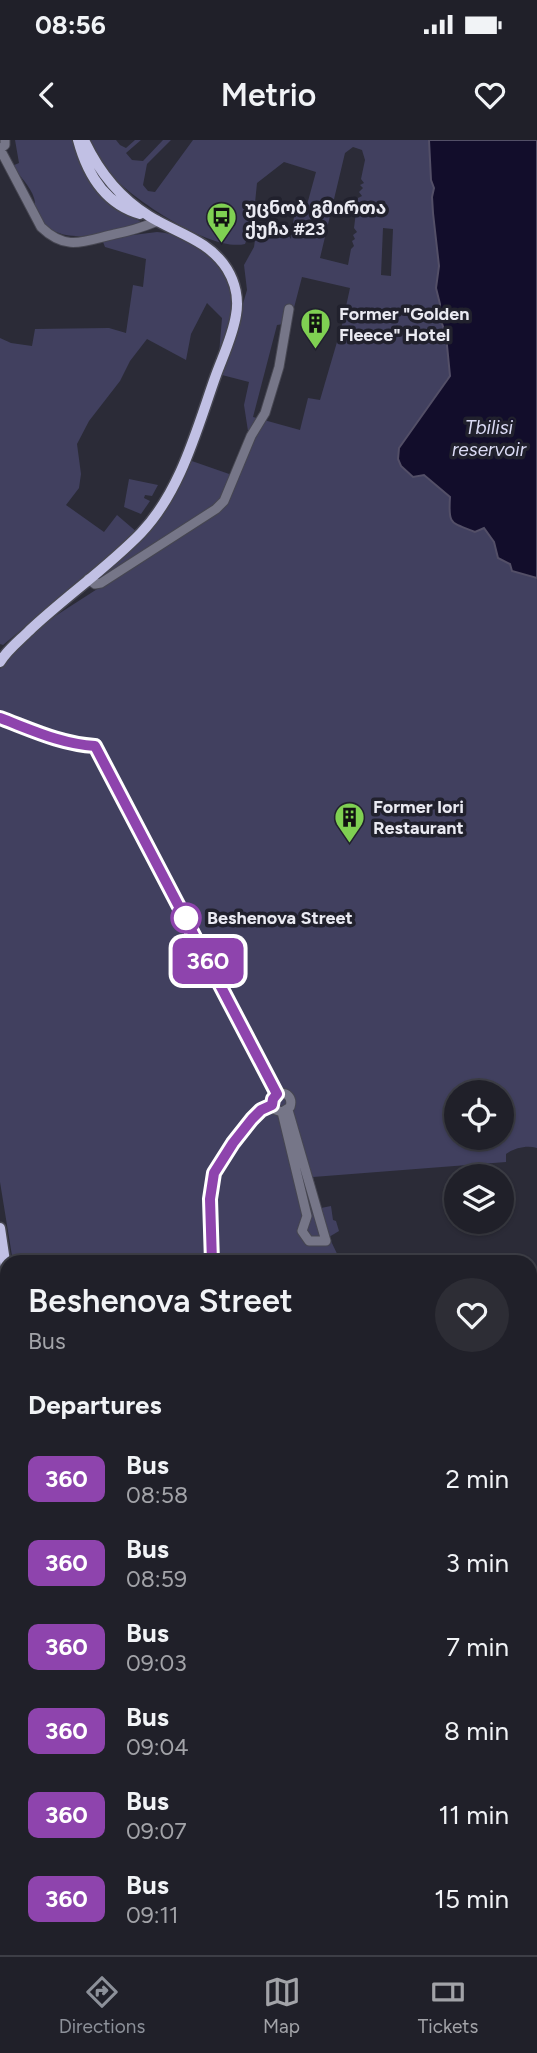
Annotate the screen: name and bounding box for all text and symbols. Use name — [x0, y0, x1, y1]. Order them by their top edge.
text: 08:56 — [35, 9, 106, 41]
icon: back — [28, 76, 66, 114]
text: Metrio — [221, 76, 316, 114]
icon: heart — [471, 76, 509, 114]
place label: უცნობ გმირთა ქუჩა #23 — [245, 197, 386, 240]
bus stop icon: უცნობ გმირთა ქუჩა #23 — [205, 201, 239, 245]
place label: Former "Golden Fleece" Hotel — [339, 303, 469, 346]
building icon: Former "Golden Fleece" Hotel — [299, 307, 333, 351]
water label: Tbilisi reservoir — [452, 416, 527, 461]
place label: Former Iori Restaurant — [373, 796, 464, 839]
building icon: Former Iori Restaurant — [333, 800, 367, 844]
marker: Beshenova Street — [171, 903, 201, 933]
place label: Beshenova Street — [207, 907, 353, 929]
line badge: 360 — [168, 938, 248, 984]
text: 360 — [187, 946, 229, 975]
map controls — [444, 1080, 514, 1234]
button: locate — [444, 1080, 514, 1150]
button: layers — [444, 1164, 514, 1234]
button: heart — [435, 1278, 509, 1352]
text: Beshenova Street — [28, 1281, 293, 1320]
text: Bus — [28, 1327, 66, 1355]
text: Departures — [28, 1389, 162, 1421]
text: Bus — [126, 1449, 169, 1481]
text: 2 min — [445, 1463, 509, 1495]
text: 360 — [45, 1464, 88, 1493]
text: 08:58 — [126, 1481, 188, 1509]
text: Bus — [126, 1533, 169, 1565]
text: 3 min — [446, 1547, 509, 1579]
text: 360 — [45, 1548, 88, 1577]
text: 08:59 — [126, 1565, 187, 1593]
text: Bus — [126, 1617, 169, 1649]
text: 7 min — [446, 1631, 509, 1663]
text: 360 — [45, 1632, 88, 1661]
text: 09:03 — [126, 1649, 187, 1677]
text: Bus — [126, 1701, 169, 1733]
text: 8 min — [444, 1715, 509, 1747]
text: 360 — [45, 1716, 88, 1745]
text: 09:04 — [126, 1733, 189, 1761]
text: Bus — [126, 1785, 169, 1817]
text: 11 min — [438, 1799, 509, 1831]
text: 360 — [45, 1800, 88, 1829]
text: 09:07 — [126, 1817, 187, 1845]
text: Bus — [126, 1869, 169, 1901]
text: 15 min — [434, 1883, 509, 1915]
text: 360 — [45, 1884, 88, 1913]
text: 09:11 — [126, 1901, 179, 1929]
tab: Directions — [59, 1973, 145, 2038]
tab: Map — [263, 1973, 301, 2038]
tab: Tickets — [418, 1973, 478, 2038]

